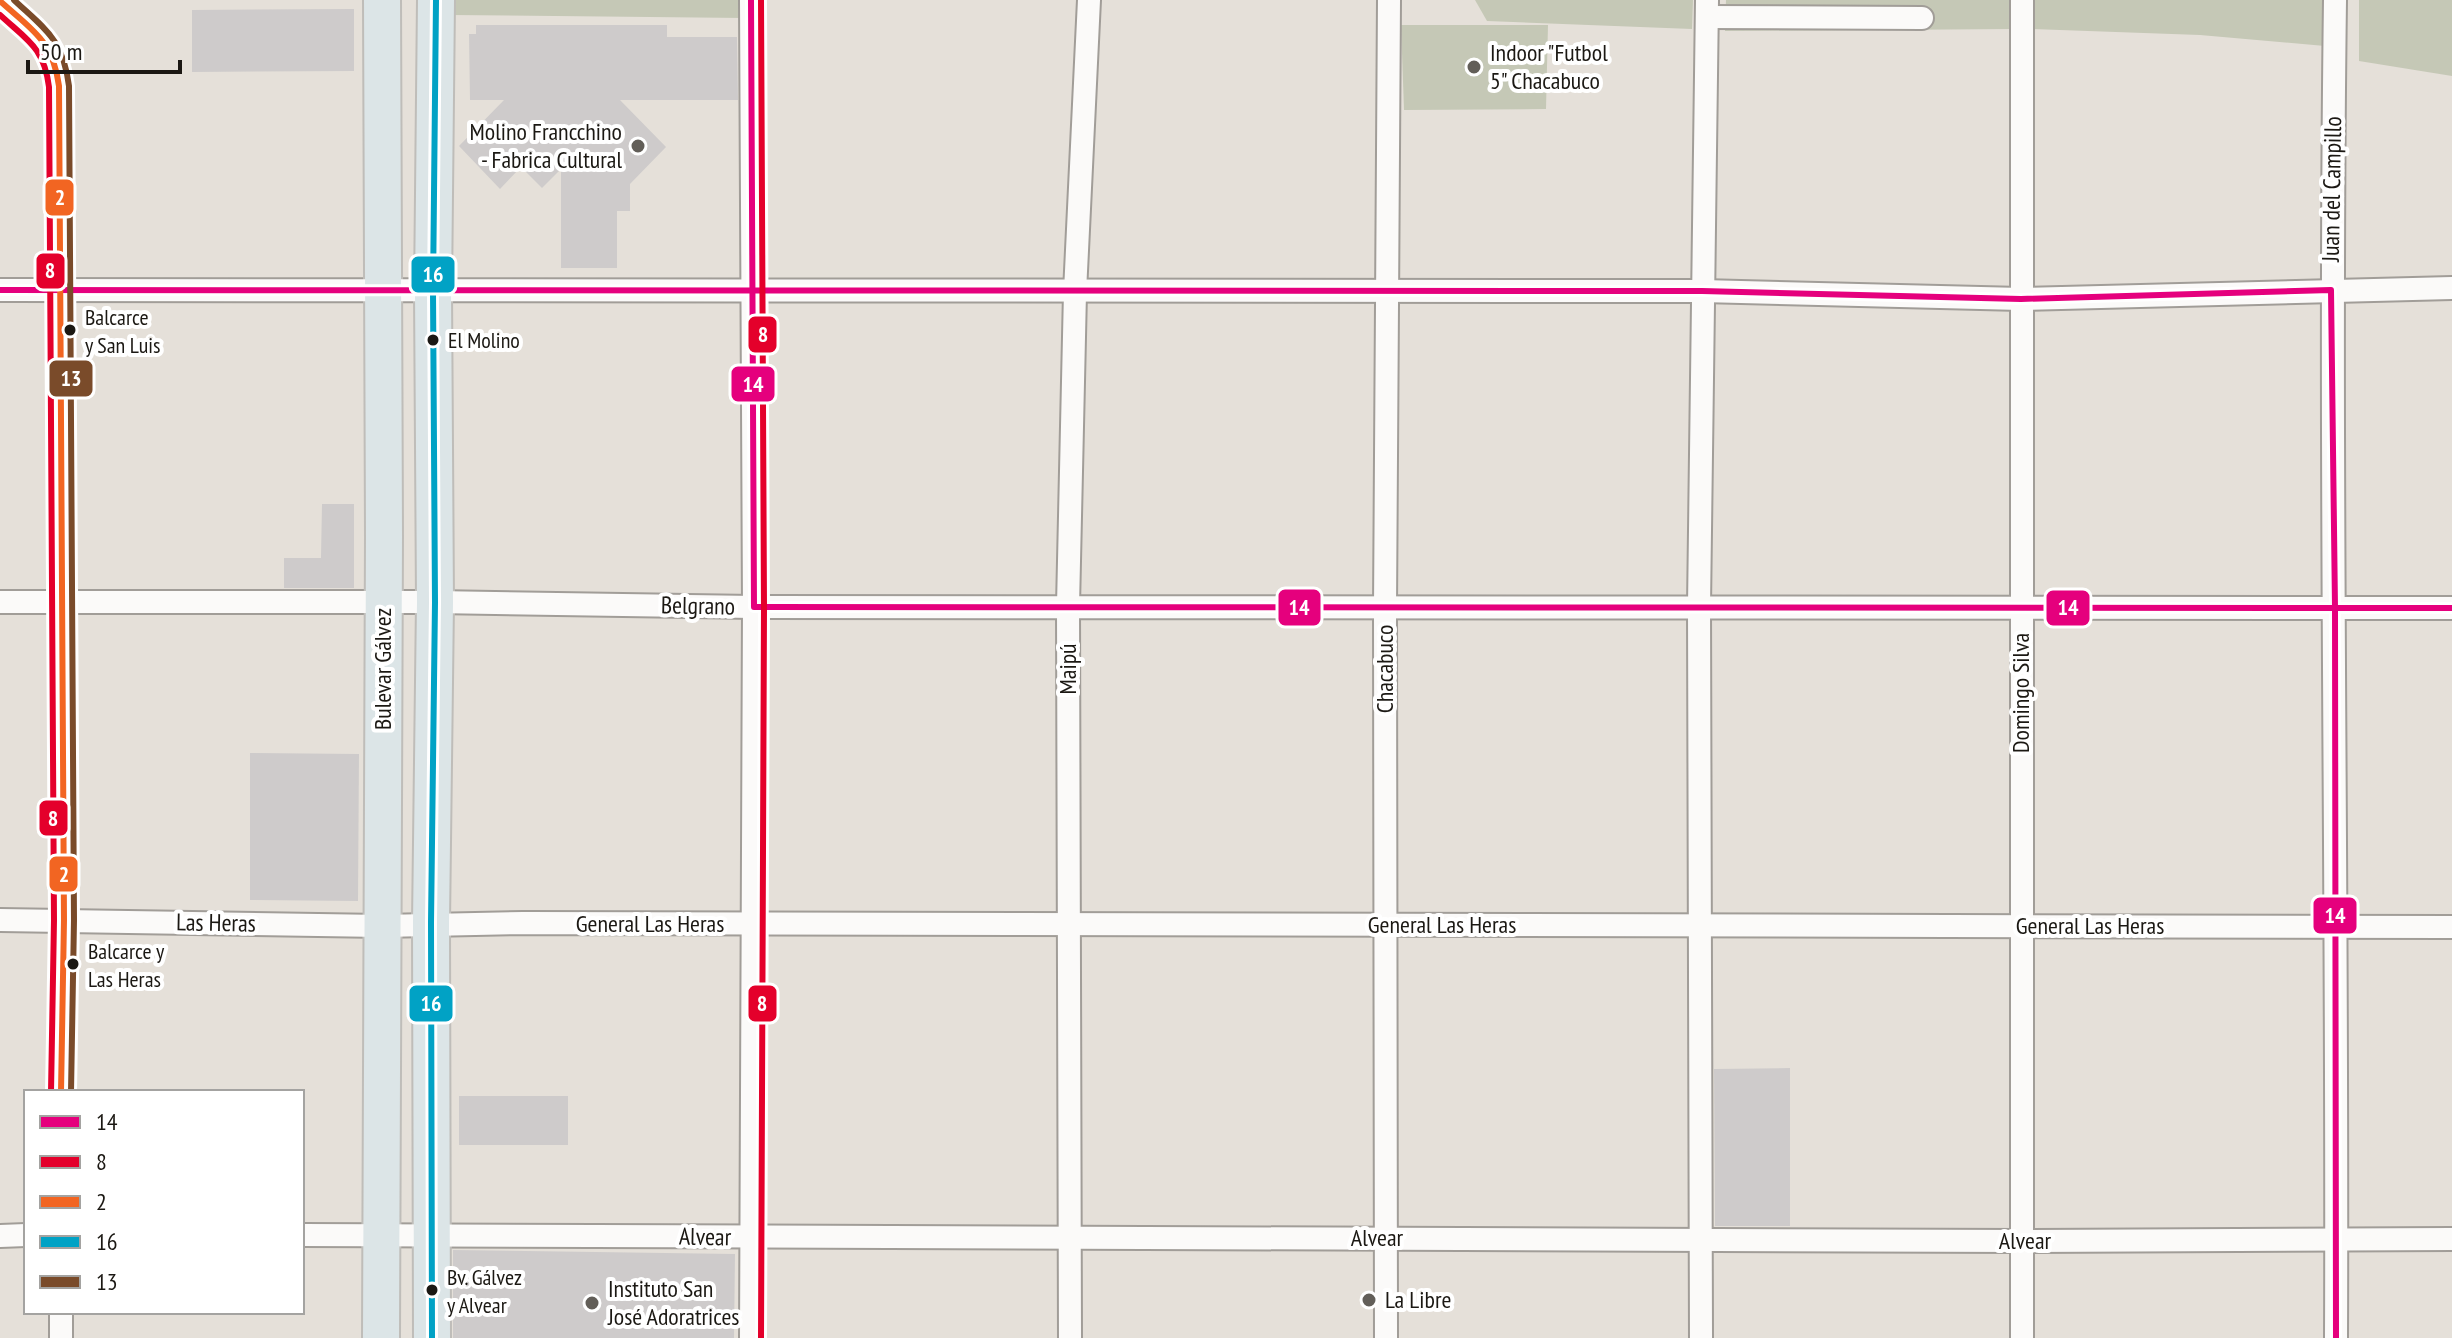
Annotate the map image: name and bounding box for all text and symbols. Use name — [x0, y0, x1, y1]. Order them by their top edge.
scale bar — [28, 24, 180, 74]
text: 50 m — [40, 36, 82, 67]
place label: Indoor "Futbol 5" Chacabuco — [1490, 37, 1608, 96]
marker: Indoor "Futbol 5" Chacabuco — [1465, 58, 1483, 76]
place label: Molino Francchino - Fabrica Cultural — [470, 116, 622, 175]
street label: Juan del Campillo — [2315, 116, 2348, 263]
marker: Molino Francchino - Fabrica Cultural — [629, 137, 647, 155]
line badge: 2 — [44, 178, 75, 217]
text: 2 — [55, 183, 65, 211]
line badge: 8 — [35, 252, 66, 290]
line badge: 16 — [410, 255, 456, 294]
text: 8 — [45, 256, 55, 284]
text: 16 — [422, 260, 444, 288]
place label: Balcarce y San Luis — [85, 303, 160, 359]
line badge: 8 — [747, 315, 778, 354]
text: 8 — [758, 320, 768, 348]
marker: Balcarce y San Luis — [62, 322, 78, 338]
place label: El Molino — [448, 326, 520, 354]
marker: El Molino — [425, 332, 441, 348]
line badge: 13 — [48, 359, 94, 398]
text: 13 — [60, 364, 82, 392]
line badge: 14 — [730, 365, 776, 403]
text: 14 — [742, 370, 764, 398]
line badge: 14 — [1277, 588, 1322, 627]
street label: Belgrano — [661, 589, 735, 622]
line badge: 14 — [2045, 589, 2091, 627]
text: 14 — [1288, 593, 1310, 621]
text: 14 — [2057, 593, 2079, 621]
street label: Bulevar Gálvez — [367, 608, 398, 730]
street label: Chacabuco — [1369, 625, 1400, 713]
street label: Domingo Silva — [2005, 633, 2036, 753]
street label: Maipú — [1052, 644, 1083, 694]
line badge: 8 — [38, 799, 69, 837]
text: 8 — [48, 804, 58, 832]
line badge: 2 — [48, 855, 79, 893]
text: 2 — [59, 860, 69, 888]
line badge: 14 — [2312, 896, 2358, 935]
text: 14 — [2324, 901, 2346, 929]
street label: Las Heras — [176, 906, 256, 939]
street label: General Las Heras — [576, 908, 724, 939]
street label: General Las Heras — [1368, 909, 1516, 940]
street label: General Las Heras — [2016, 910, 2164, 941]
place label: Balcarce y Las Heras — [88, 937, 165, 993]
marker: Balcarce y Las Heras — [65, 956, 81, 972]
line badge: 16 — [408, 984, 454, 1023]
line badge: 8 — [747, 984, 778, 1023]
text: 16 — [420, 989, 442, 1017]
text: 8 — [757, 989, 767, 1017]
legend — [24, 1090, 304, 1314]
text: 14 — [96, 1106, 118, 1137]
text: 8 — [96, 1146, 107, 1177]
text: 2 — [96, 1186, 107, 1217]
street label: Alvear — [679, 1221, 732, 1252]
street label: Alvear — [1351, 1222, 1404, 1253]
street label: Alvear — [1999, 1225, 2052, 1256]
text: 16 — [96, 1226, 118, 1257]
place label: Bv. Gálvez y Alvear — [447, 1263, 522, 1319]
text: 13 — [96, 1266, 118, 1297]
place label: Instituto San José Adoratrices — [607, 1273, 739, 1332]
marker: Bv. Gálvez y Alvear — [424, 1282, 440, 1298]
place label: La Libre — [1385, 1284, 1451, 1315]
marker: La Libre — [1360, 1291, 1378, 1309]
marker: Instituto San José Adoratrices — [583, 1294, 601, 1312]

